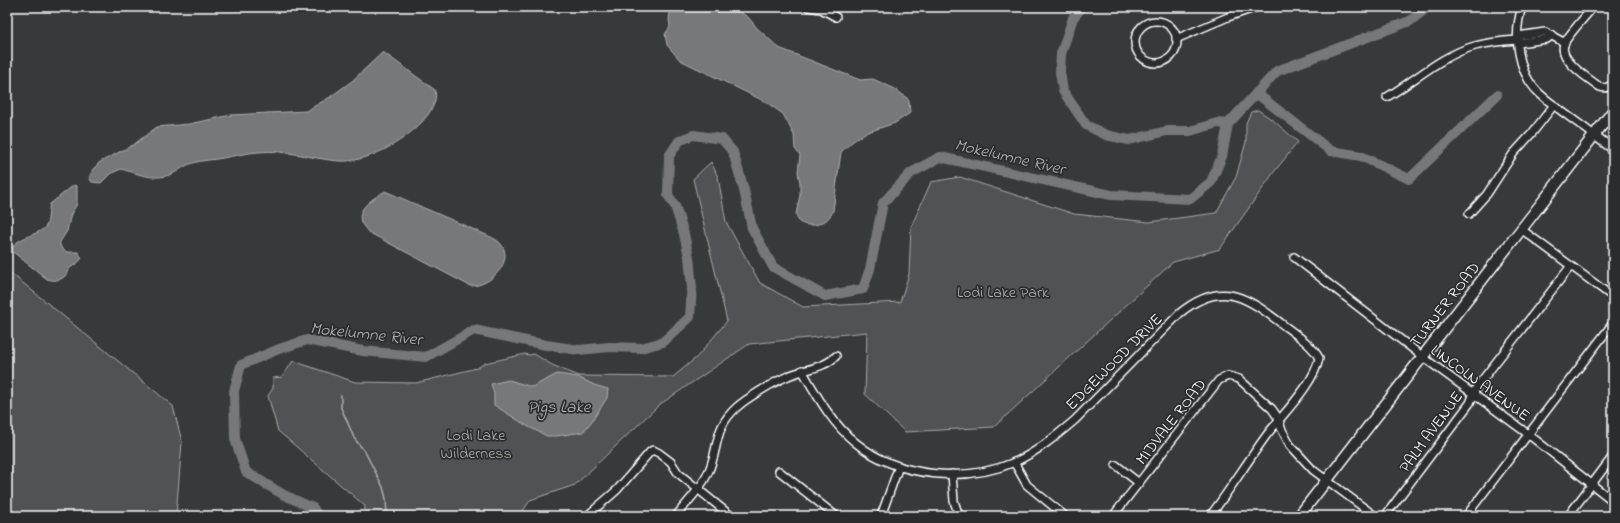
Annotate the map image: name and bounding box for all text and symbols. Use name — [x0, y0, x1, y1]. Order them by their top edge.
water label: Mokelumne River — [952, 133, 1070, 183]
street label: TURNER ROAD — [1405, 257, 1487, 353]
park label: Lodi Lake Park — [957, 281, 1050, 305]
street label: EDGEWOOD DRIVE — [1060, 308, 1168, 416]
water label: Mokelumne River — [309, 316, 426, 353]
street label: LINCOLN AVENUE — [1425, 339, 1534, 428]
street label: MIDVALE ROAD — [1130, 374, 1213, 470]
street label: PALM AVENUE — [1394, 386, 1469, 478]
water label: Pigs Lake — [528, 395, 592, 421]
park label: Lodi Lake Wilderness — [440, 424, 512, 466]

